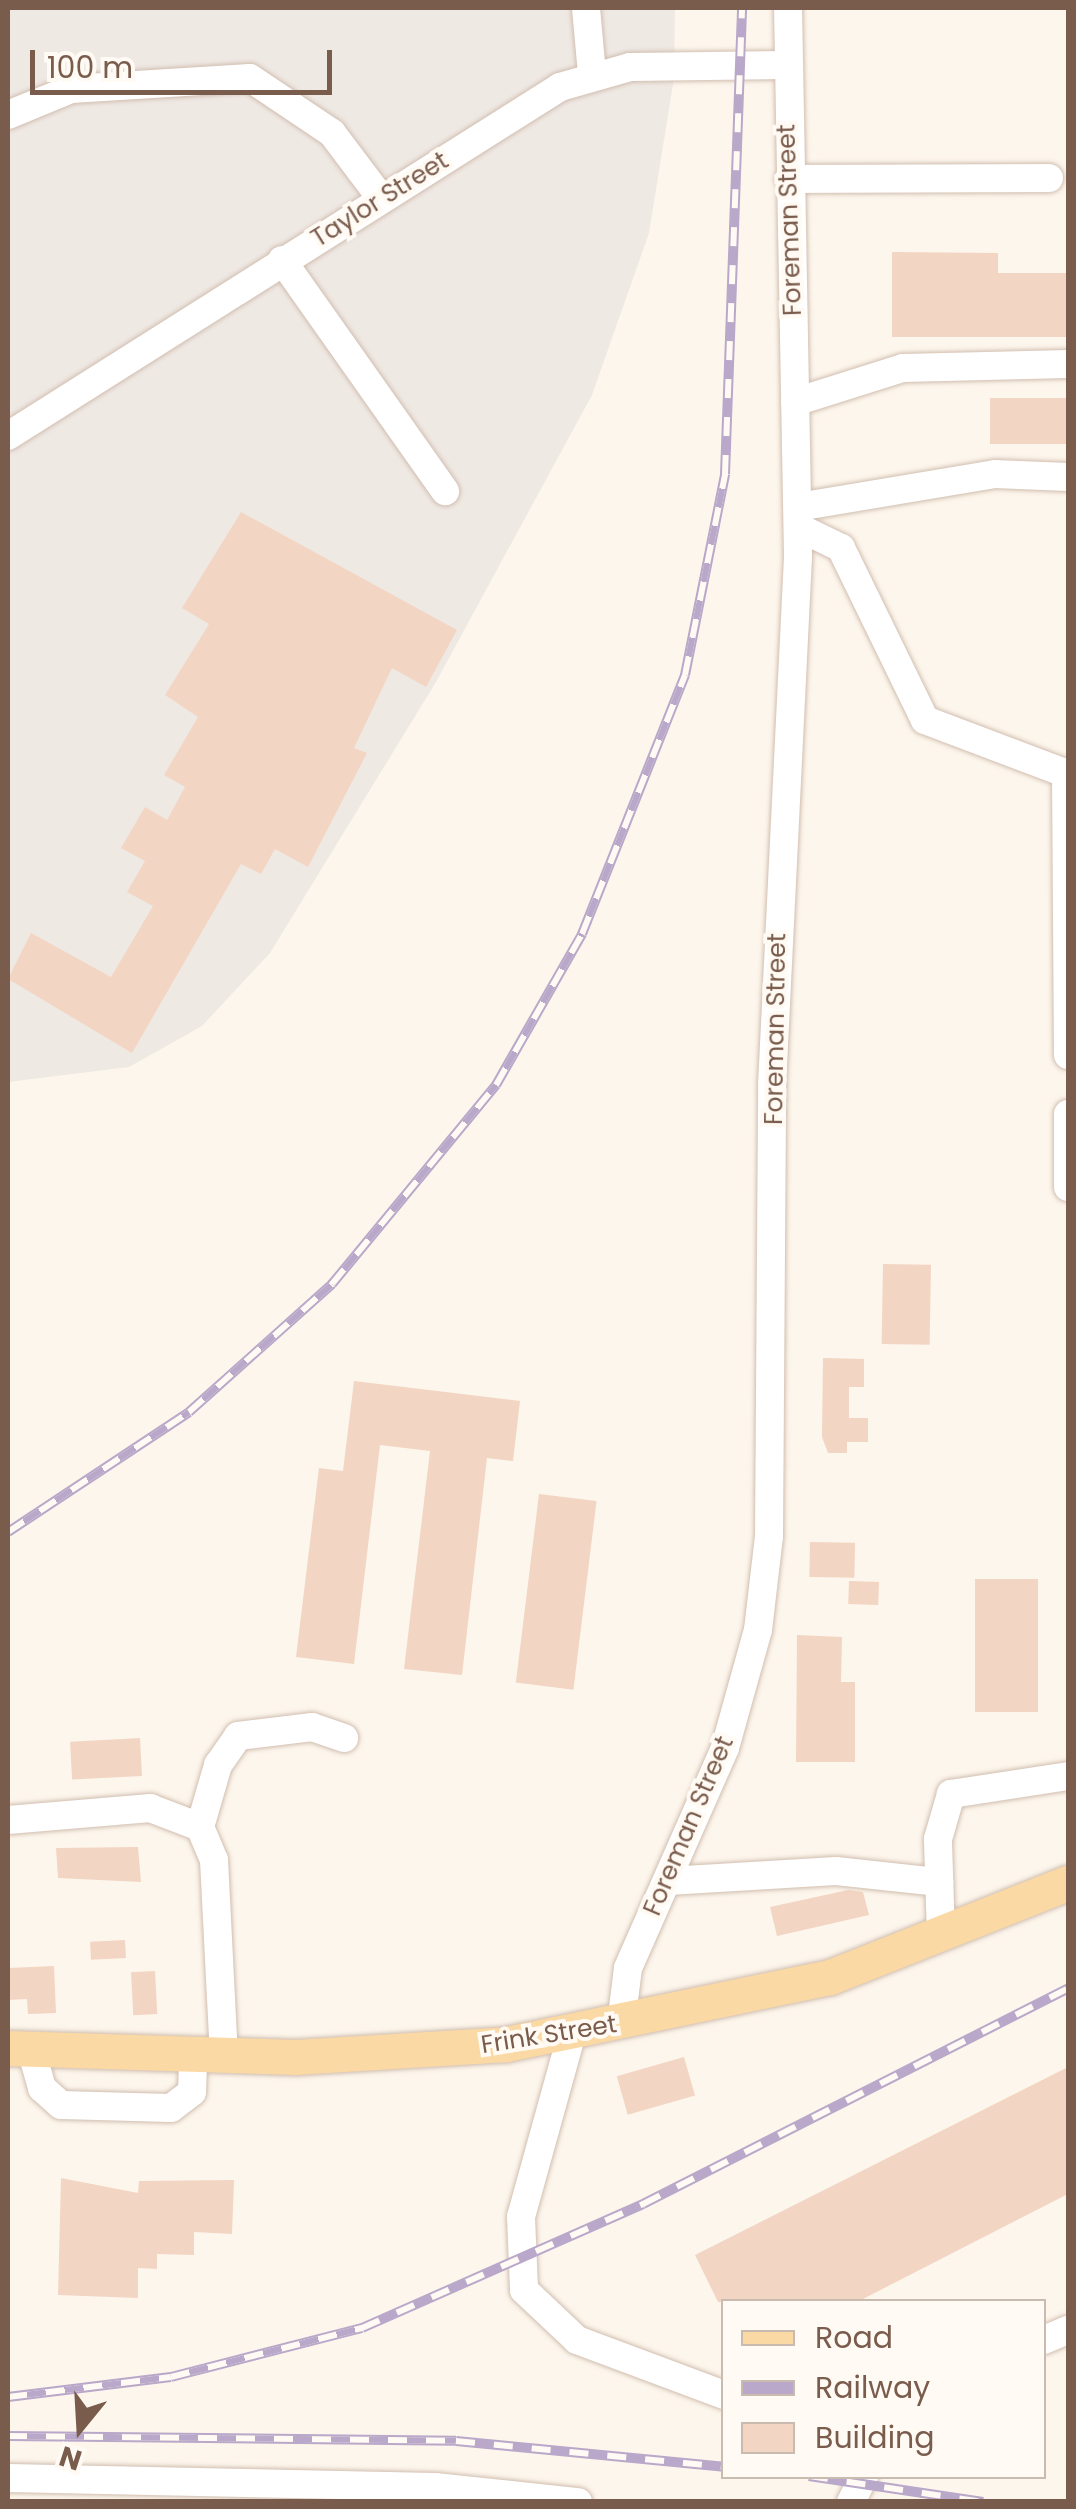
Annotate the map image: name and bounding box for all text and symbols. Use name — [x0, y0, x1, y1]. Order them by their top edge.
scale bar — [35, 30, 338, 92]
text: 100 m — [47, 46, 133, 89]
street label: Foreman Street — [772, 124, 808, 316]
street label: Taylor Street — [306, 146, 454, 254]
street label: Foreman Street — [759, 933, 793, 1125]
street label: Foreman Street — [638, 1732, 740, 1920]
street label: Frink Street — [479, 2009, 619, 2061]
legend — [721, 2299, 1046, 2479]
text: Road — [815, 2316, 893, 2359]
text: Railway — [815, 2366, 930, 2409]
north arrow — [30, 2379, 130, 2479]
text: Building — [815, 2416, 935, 2459]
text: N — [55, 2436, 87, 2480]

